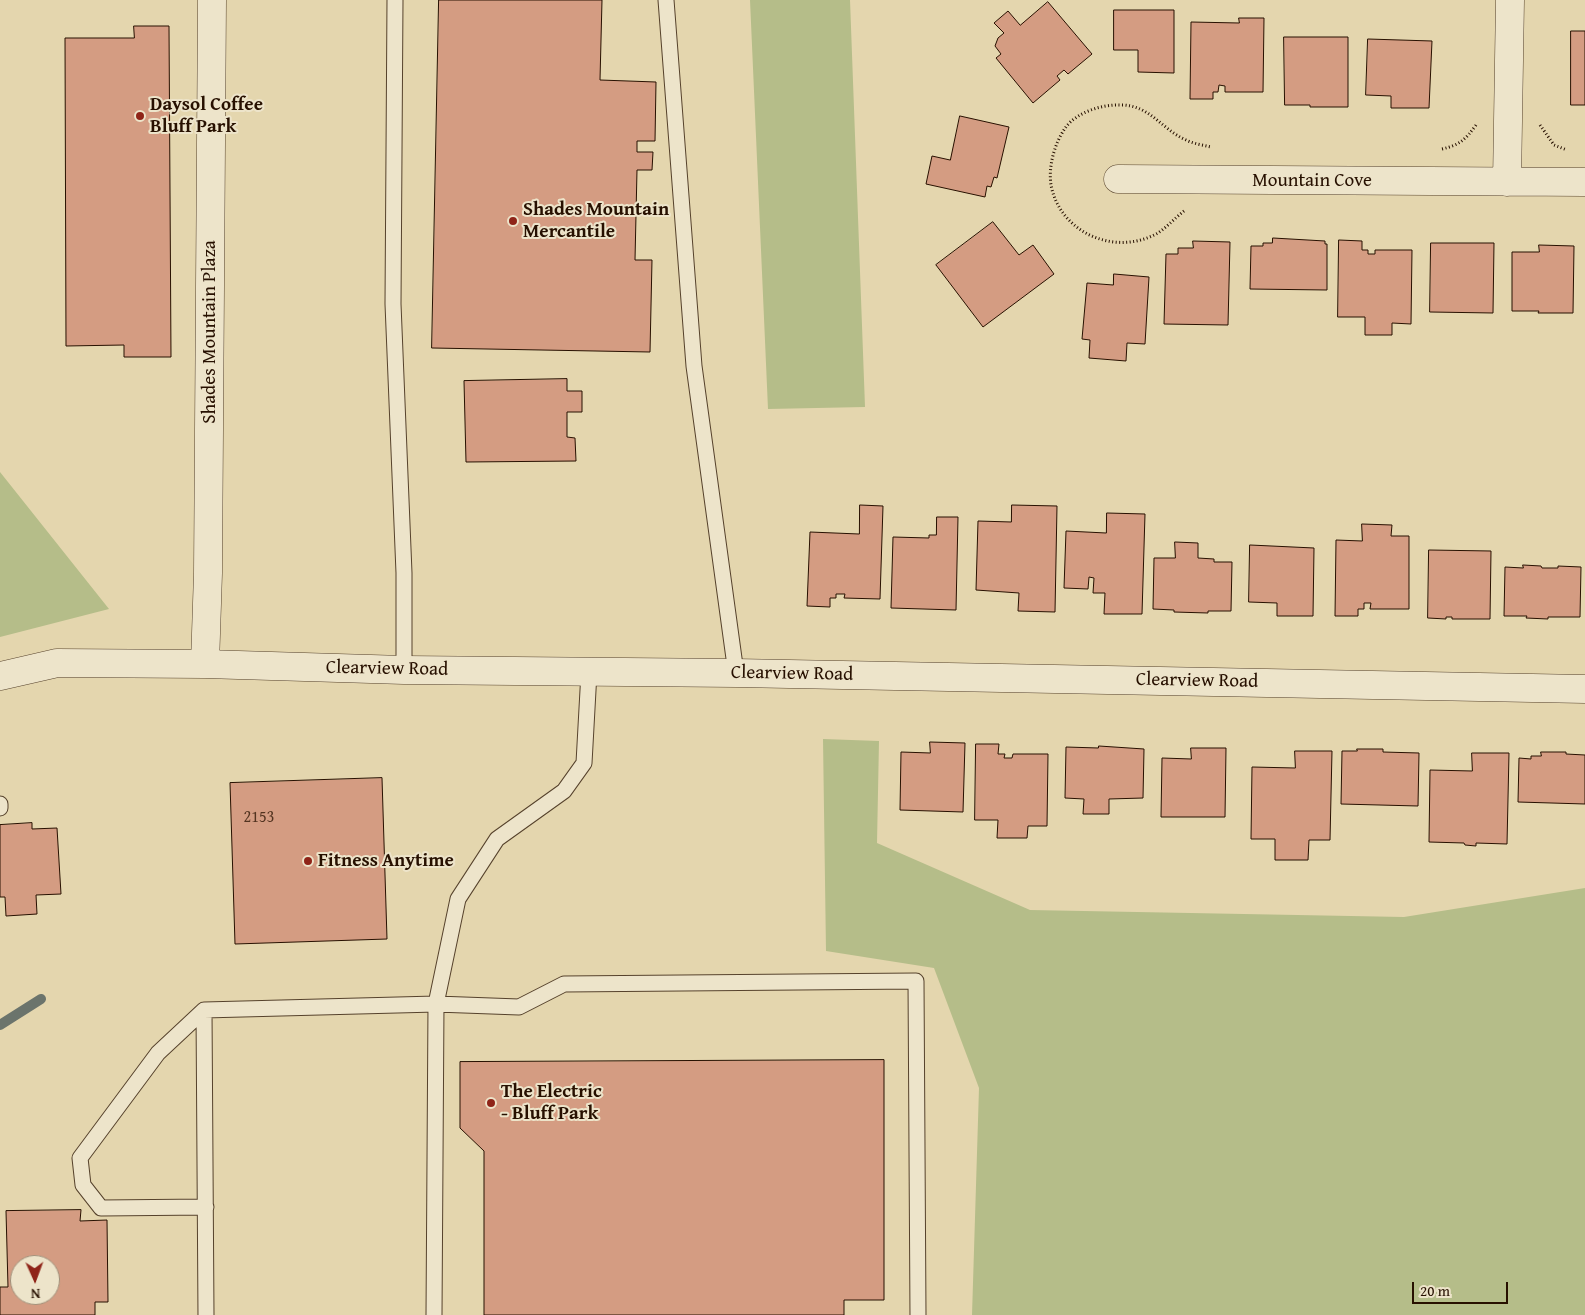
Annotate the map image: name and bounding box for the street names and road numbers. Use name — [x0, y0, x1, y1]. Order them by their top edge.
street label: Mountain Cove — [1252, 170, 1372, 192]
street label: Shades Mountain Plaza — [199, 240, 221, 424]
street label: Clearview Road — [326, 657, 448, 681]
street label: Clearview Road — [731, 662, 853, 686]
street label: Clearview Road — [1136, 669, 1258, 693]

